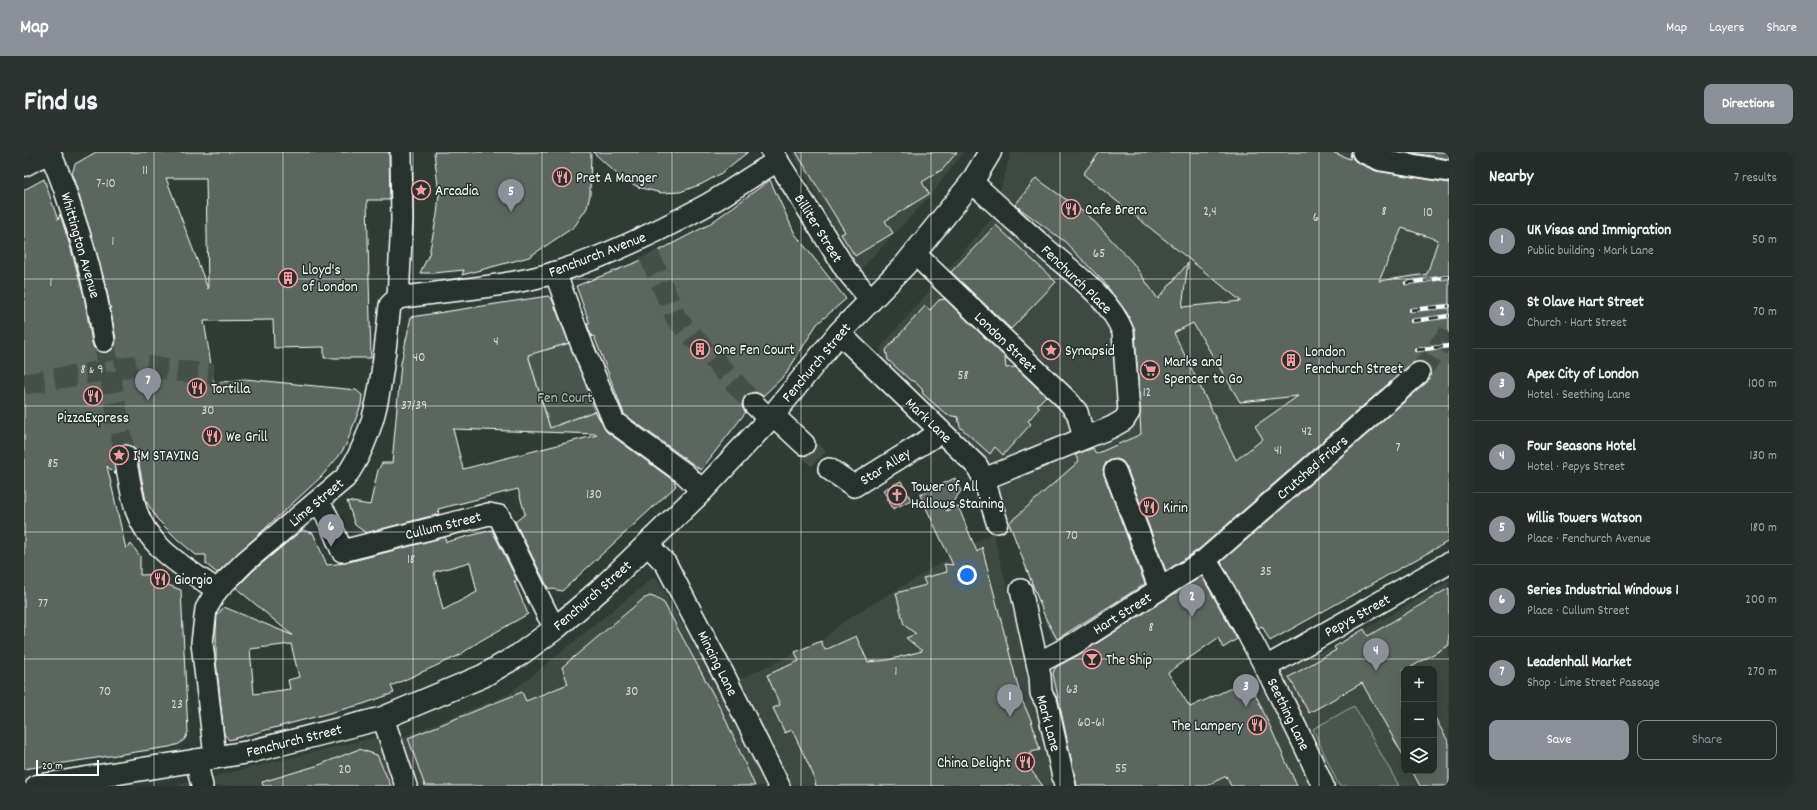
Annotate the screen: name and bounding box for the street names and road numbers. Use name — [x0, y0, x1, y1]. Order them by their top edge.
street label: Whittington Avenue — [53, 190, 105, 301]
street label: Billiter Street — [787, 190, 847, 268]
street label: Fenchurch Avenue — [546, 227, 650, 285]
street label: Fenchurch Place — [1035, 241, 1116, 320]
street label: London Street — [968, 308, 1041, 380]
street label: Fenchurch Street — [778, 318, 858, 408]
street label: Mark Lane — [899, 393, 956, 450]
street label: Crutched Friars — [1273, 431, 1354, 506]
street label: Star Alley — [856, 443, 916, 492]
street label: Lime Street — [285, 474, 350, 533]
street label: Cullum Street — [403, 507, 484, 547]
street label: Fenchurch Street — [549, 556, 638, 637]
street label: Hart Street — [1089, 588, 1157, 641]
street label: Pepys Street — [1321, 589, 1395, 644]
street label: Mincing Lane — [690, 627, 742, 701]
street label: Seething Lane — [1260, 675, 1314, 755]
street label: Mark Lane — [1029, 693, 1065, 755]
street label: Fenchurch Street — [244, 719, 345, 764]

